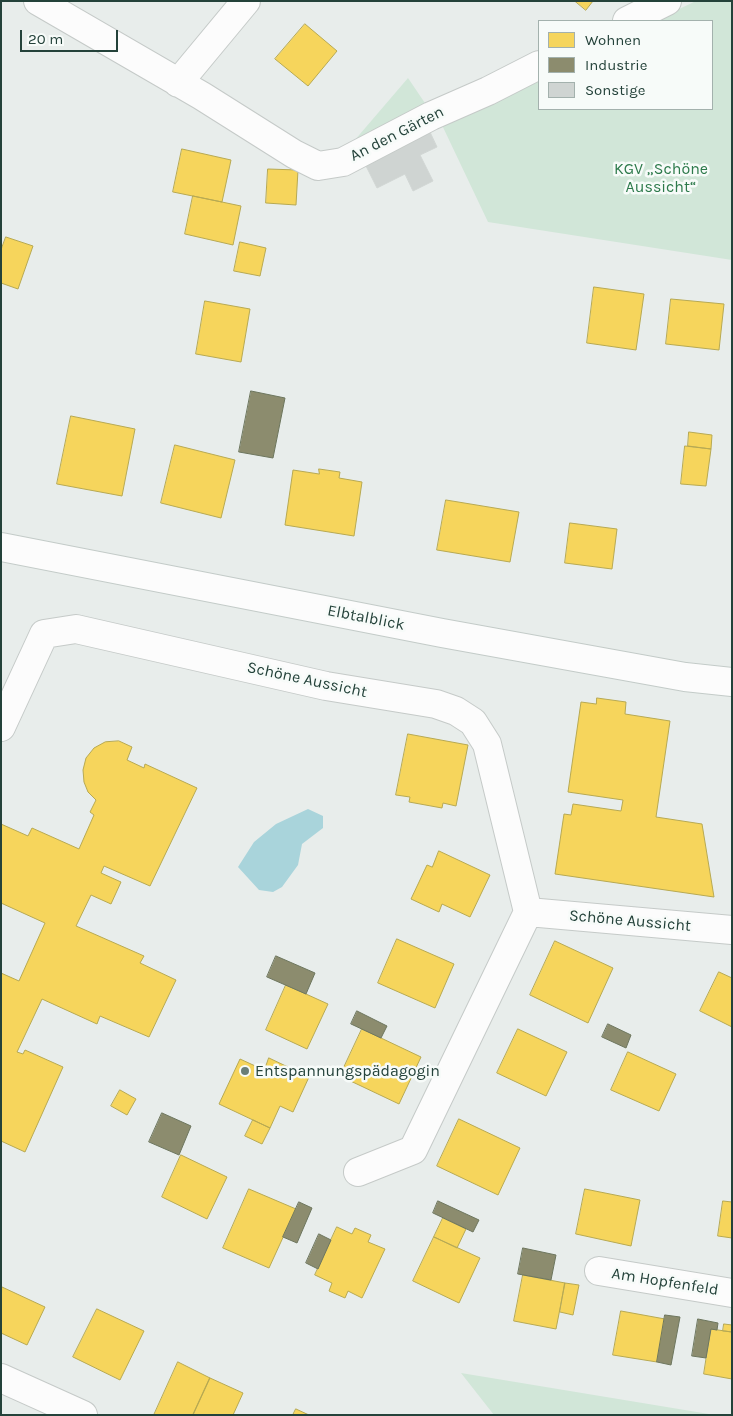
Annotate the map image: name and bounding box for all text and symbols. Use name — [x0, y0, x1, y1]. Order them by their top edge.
scale bar — [22, 20, 120, 52]
legend — [538, 20, 713, 110]
text: 20 m — [28, 30, 63, 48]
text: Wohnen — [585, 31, 641, 49]
text: Industrie — [585, 56, 647, 74]
text: Sonstige — [585, 81, 645, 99]
street label: An den Gärten — [347, 102, 447, 166]
park label: KGV „Schöne Aussicht“ — [614, 159, 708, 197]
street label: Elbtalblick — [326, 601, 406, 635]
street label: Schöne Aussicht — [245, 658, 369, 702]
street label: Schöne Aussicht — [568, 906, 692, 936]
place label: Entspannungspädagogin — [255, 1061, 440, 1081]
marker: Entspannungspädagogin — [239, 1065, 251, 1077]
street label: Am Hopfenfeld — [610, 1264, 720, 1300]

